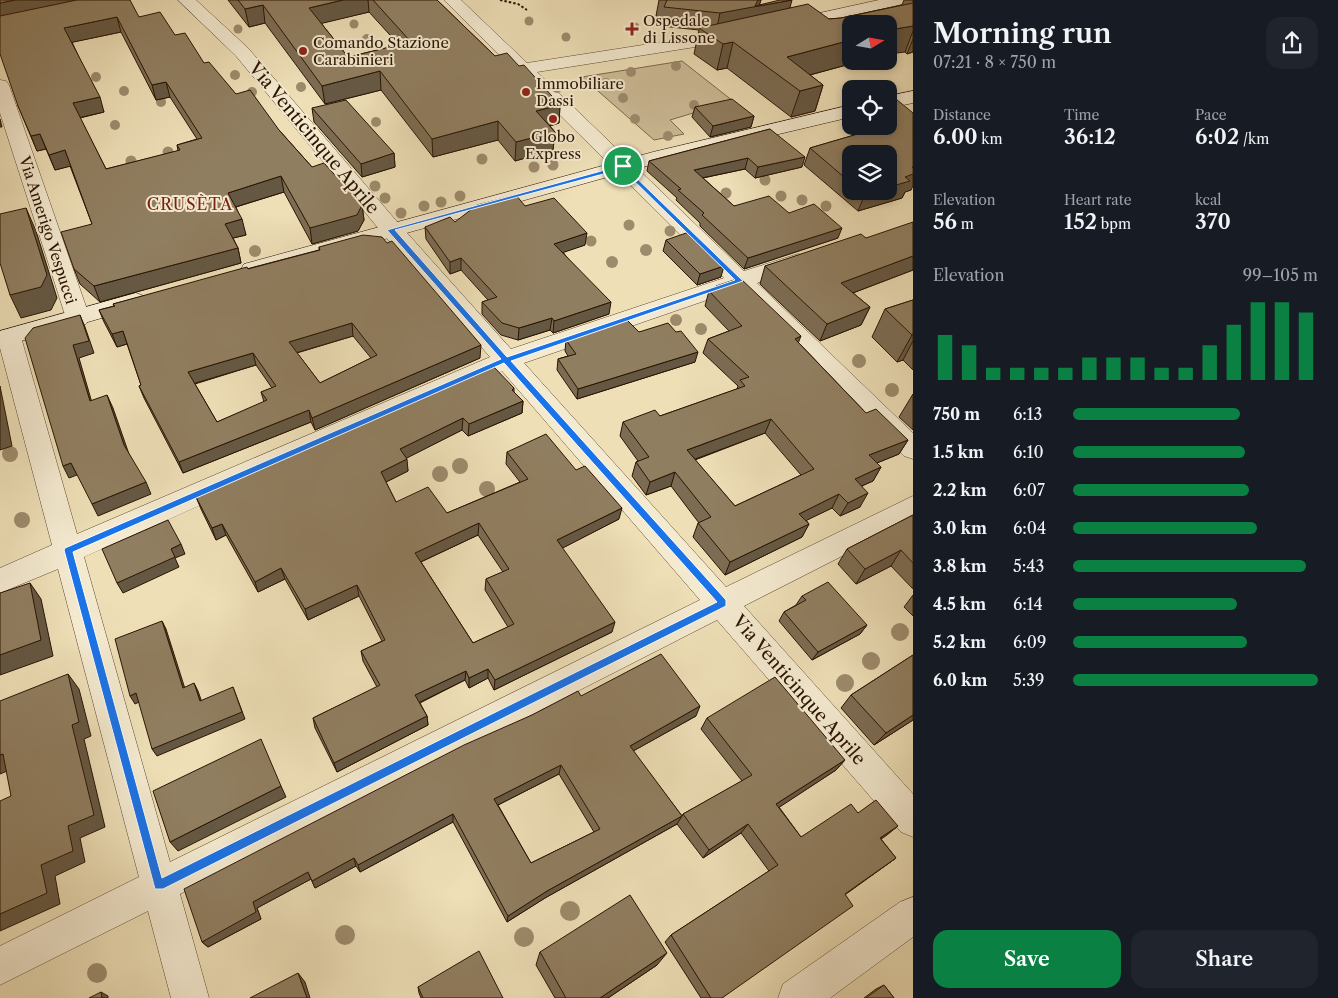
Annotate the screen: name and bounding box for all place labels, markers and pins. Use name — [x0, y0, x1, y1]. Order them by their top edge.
place label: Ospedale di Lissone — [643, 11, 715, 47]
marker: Ospedale di Lissone — [625, 22, 639, 36]
place label: Comando Stazione Carabinieri — [313, 33, 449, 69]
marker: Comando Stazione Carabinieri — [297, 45, 309, 57]
place label: Immobiliare Dassi — [536, 74, 624, 110]
marker: Immobiliare Dassi — [520, 86, 532, 98]
marker: Globo Express — [547, 113, 559, 125]
place label: Globo Express — [525, 127, 581, 163]
pin — [602, 145, 644, 187]

